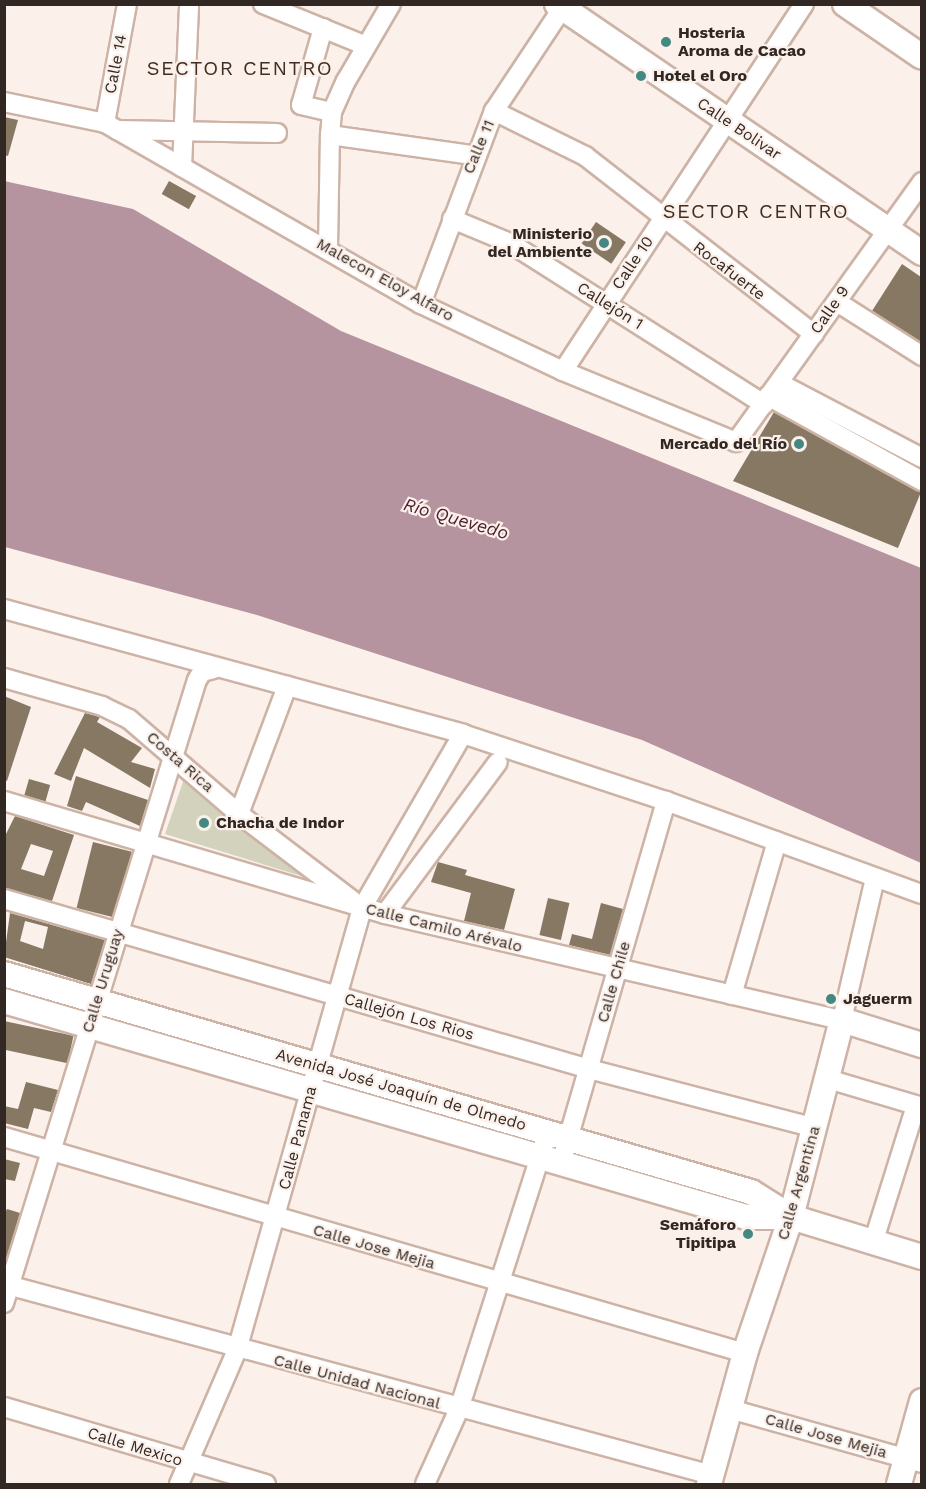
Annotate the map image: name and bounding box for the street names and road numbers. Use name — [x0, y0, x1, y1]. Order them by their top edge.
street label: Calle 14 — [101, 32, 131, 96]
street label: Calle Bolivar — [693, 94, 785, 164]
street label: Calle 11 — [459, 117, 499, 177]
street label: Calle 10 — [608, 232, 658, 294]
street label: Malecon Eloy Alfaro — [313, 234, 457, 326]
street label: Rocafuerte — [689, 238, 769, 304]
street label: Callejón 1 — [573, 278, 647, 334]
street label: Calle 9 — [807, 282, 853, 338]
street label: Costa Rica — [142, 728, 218, 796]
street label: Calle Camilo Arévalo — [363, 899, 525, 957]
street label: Calle Uruguay — [78, 927, 128, 1035]
street label: Calle Chile — [593, 939, 635, 1025]
street label: Callejón Los Rios — [342, 989, 476, 1045]
street label: Avenida José Joaquín de Olmedo — [273, 1045, 529, 1135]
street label: Calle Panama — [275, 1084, 321, 1192]
street label: Calle Argentina — [773, 1123, 825, 1243]
street label: Calle Jose Mejia — [311, 1220, 437, 1274]
street label: Calle Unidad Nacional — [272, 1350, 442, 1414]
street label: Calle Jose Mejia — [763, 1409, 889, 1463]
street label: Calle Mexico — [85, 1423, 185, 1471]

